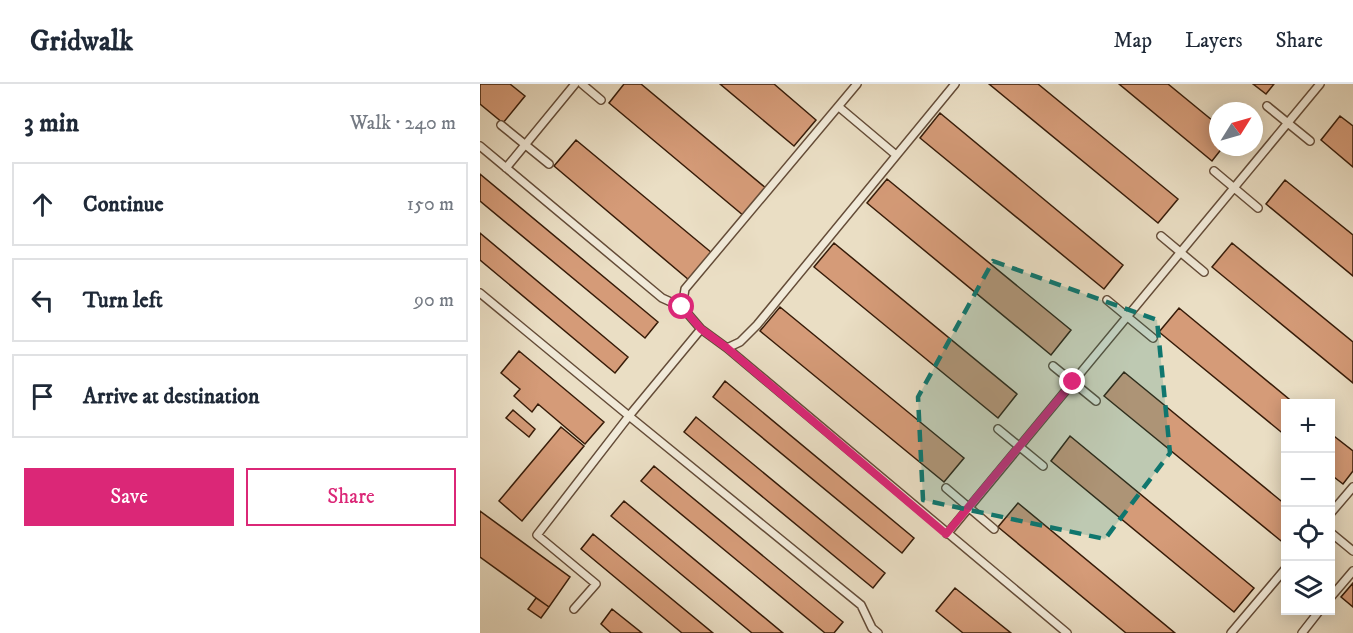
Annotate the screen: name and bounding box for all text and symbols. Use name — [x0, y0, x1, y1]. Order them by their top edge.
text: Gridwalk — [30, 24, 133, 59]
text: Map — [1113, 28, 1152, 54]
text: Layers — [1185, 28, 1243, 54]
text: Share — [1276, 28, 1323, 54]
north arrow — [1209, 102, 1263, 156]
text: 3 min — [24, 107, 79, 140]
text: Walk · 240 m — [350, 111, 456, 136]
icon: ahead — [26, 188, 59, 221]
text: Continue — [83, 191, 164, 218]
text: 150 m — [407, 192, 454, 217]
icon: left — [26, 284, 59, 317]
text: Turn left — [83, 287, 163, 314]
text: 90 m — [414, 288, 454, 313]
route start — [668, 293, 694, 319]
route end — [1059, 368, 1085, 394]
icon: arrive — [26, 380, 59, 413]
text: Arrive at destination — [83, 383, 260, 410]
map controls — [1281, 399, 1335, 615]
button: + — [1281, 399, 1335, 453]
button: − — [1281, 453, 1335, 507]
button: Save — [24, 468, 234, 526]
button: Share — [246, 468, 456, 526]
button: locate — [1281, 507, 1335, 561]
button: layers — [1281, 561, 1335, 615]

